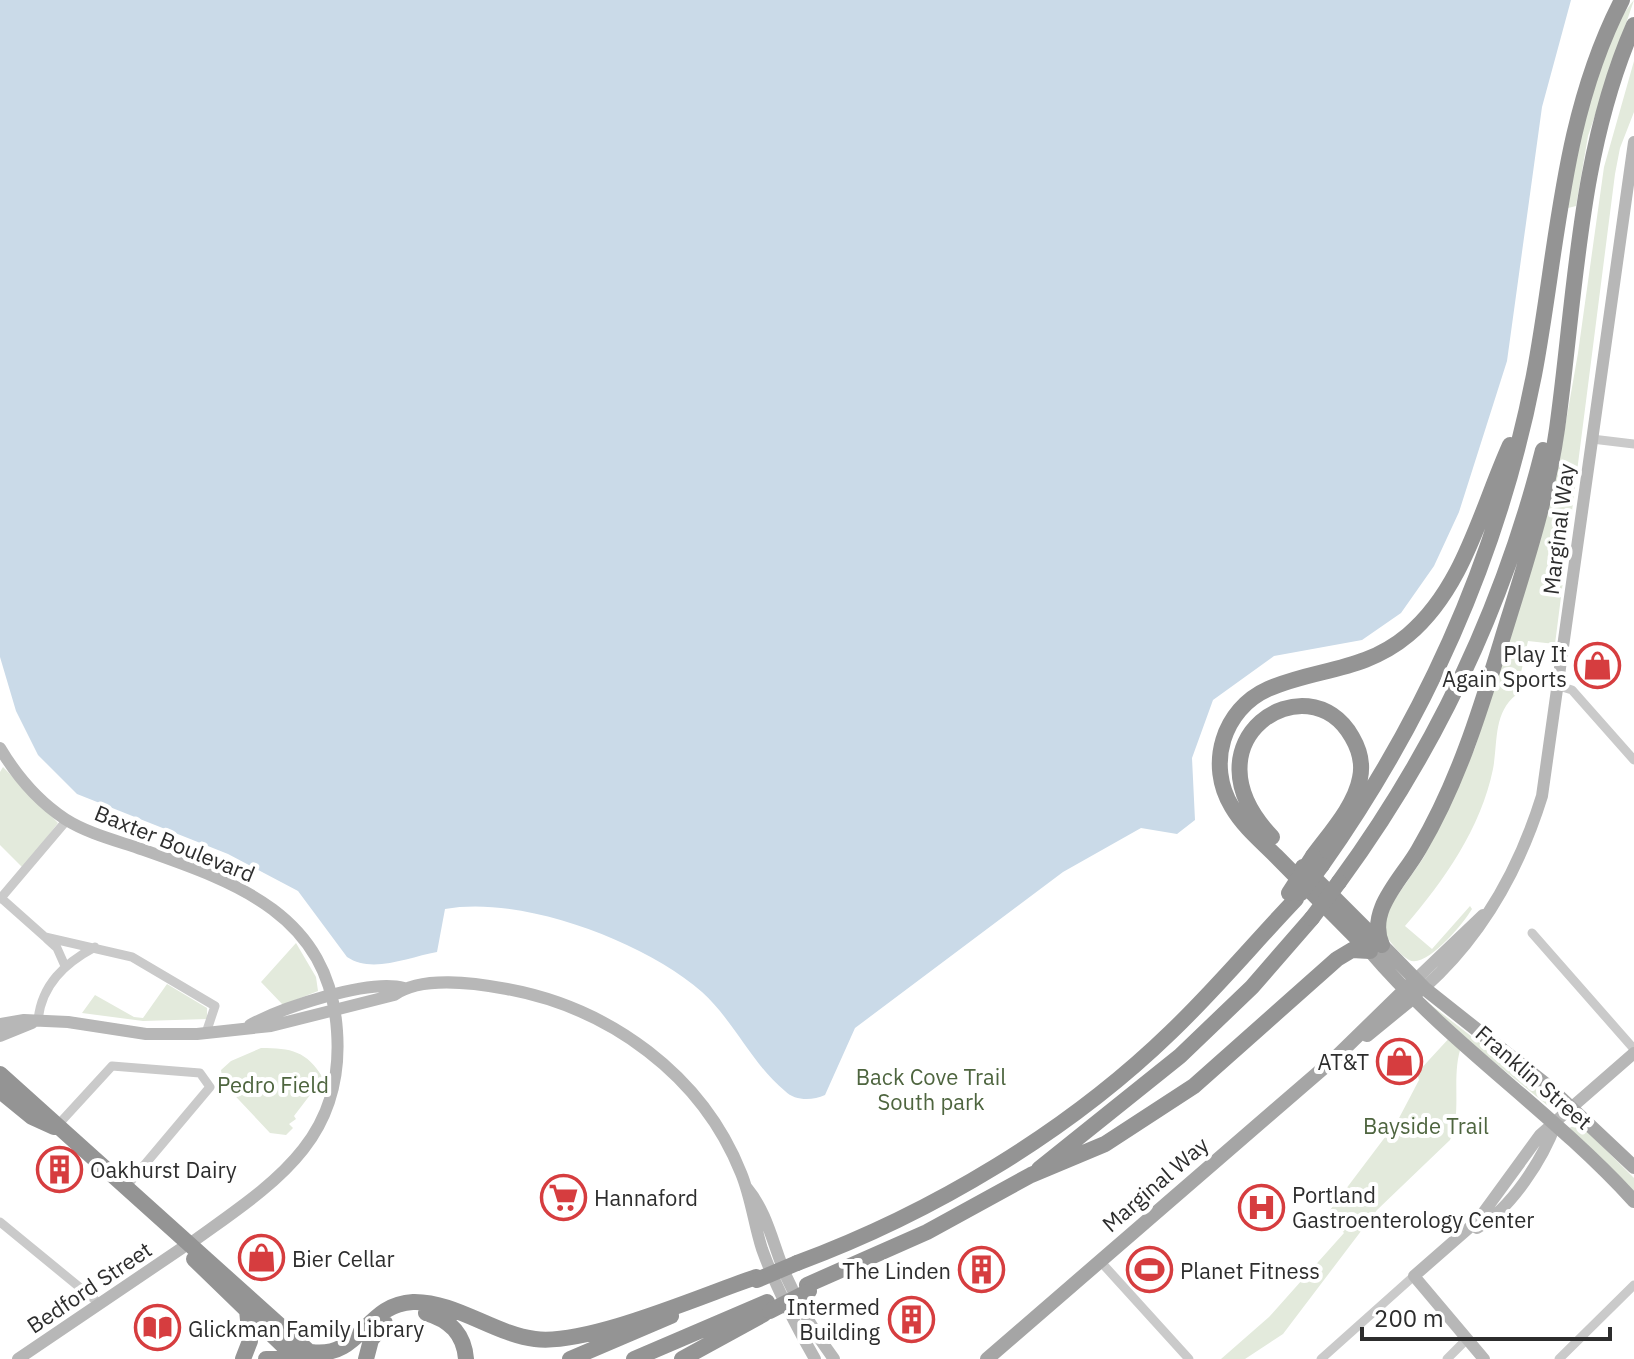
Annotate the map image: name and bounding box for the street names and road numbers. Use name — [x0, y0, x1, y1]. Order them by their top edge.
street label: Marginal Way — [1536, 462, 1580, 596]
street label: Baxter Boulevard — [91, 798, 259, 888]
street label: Franklin Street — [1470, 1018, 1598, 1136]
street label: Marginal Way — [1096, 1130, 1214, 1238]
street label: Bedford Street — [21, 1234, 157, 1340]

